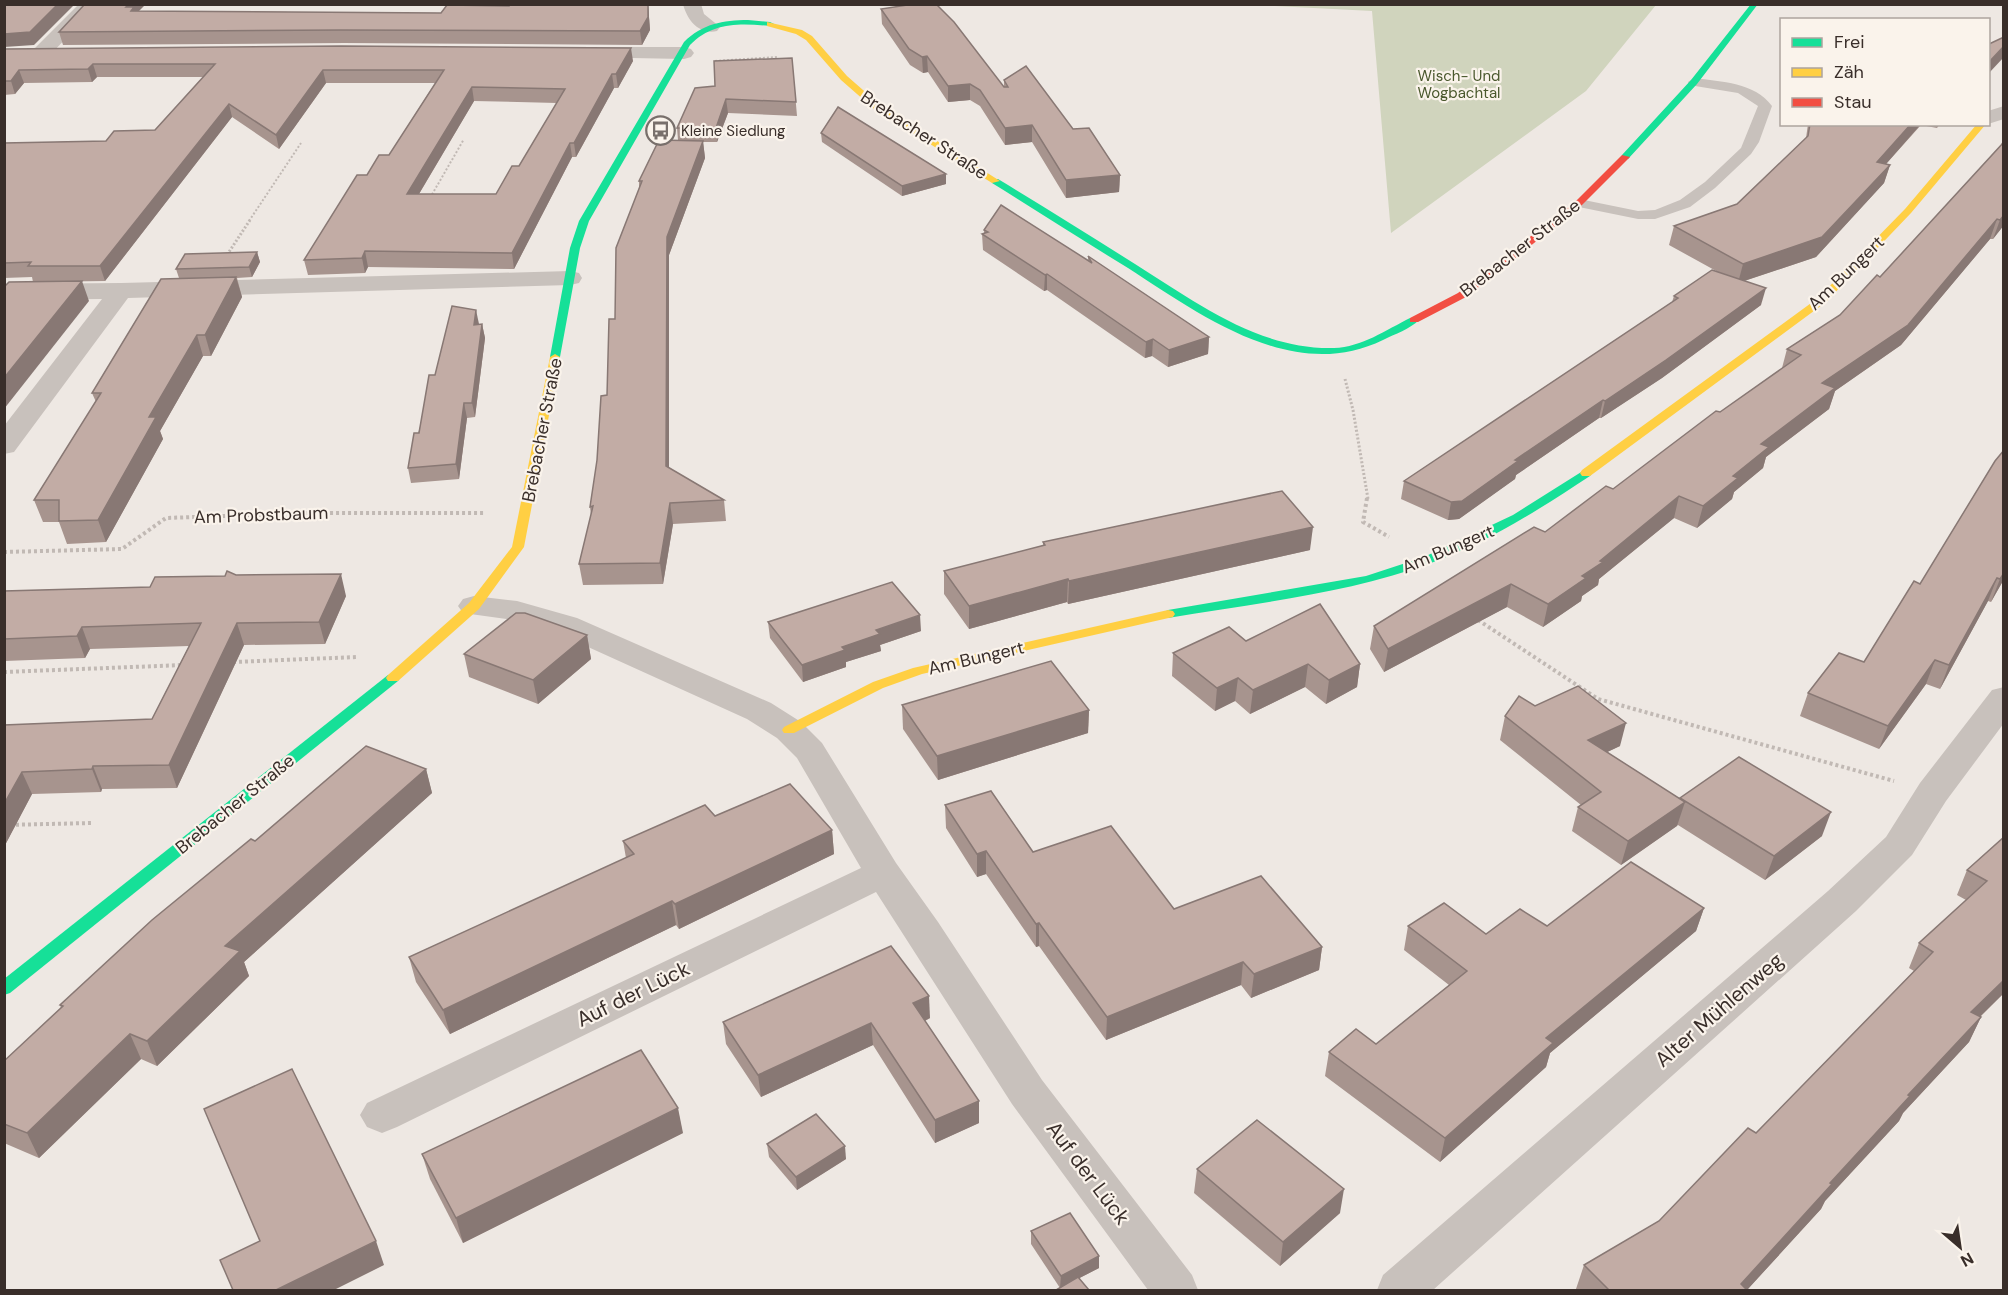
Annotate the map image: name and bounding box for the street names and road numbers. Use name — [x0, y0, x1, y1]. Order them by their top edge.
street label: Brebacher Straße — [856, 85, 992, 185]
street label: Brebacher Straße — [1455, 193, 1585, 303]
street label: Am Bungert — [1802, 230, 1890, 316]
street label: Brebacher Straße — [516, 356, 568, 504]
street label: Am Probstbaum — [193, 501, 329, 529]
street label: Am Bungert — [1398, 519, 1498, 579]
street label: Am Bungert — [926, 635, 1026, 681]
street label: Brebacher Straße — [170, 749, 300, 859]
street label: Alter Mühlenweg — [1649, 946, 1789, 1074]
street label: Auf der Lück — [572, 954, 695, 1033]
street label: Auf der Lück — [1040, 1116, 1136, 1231]

